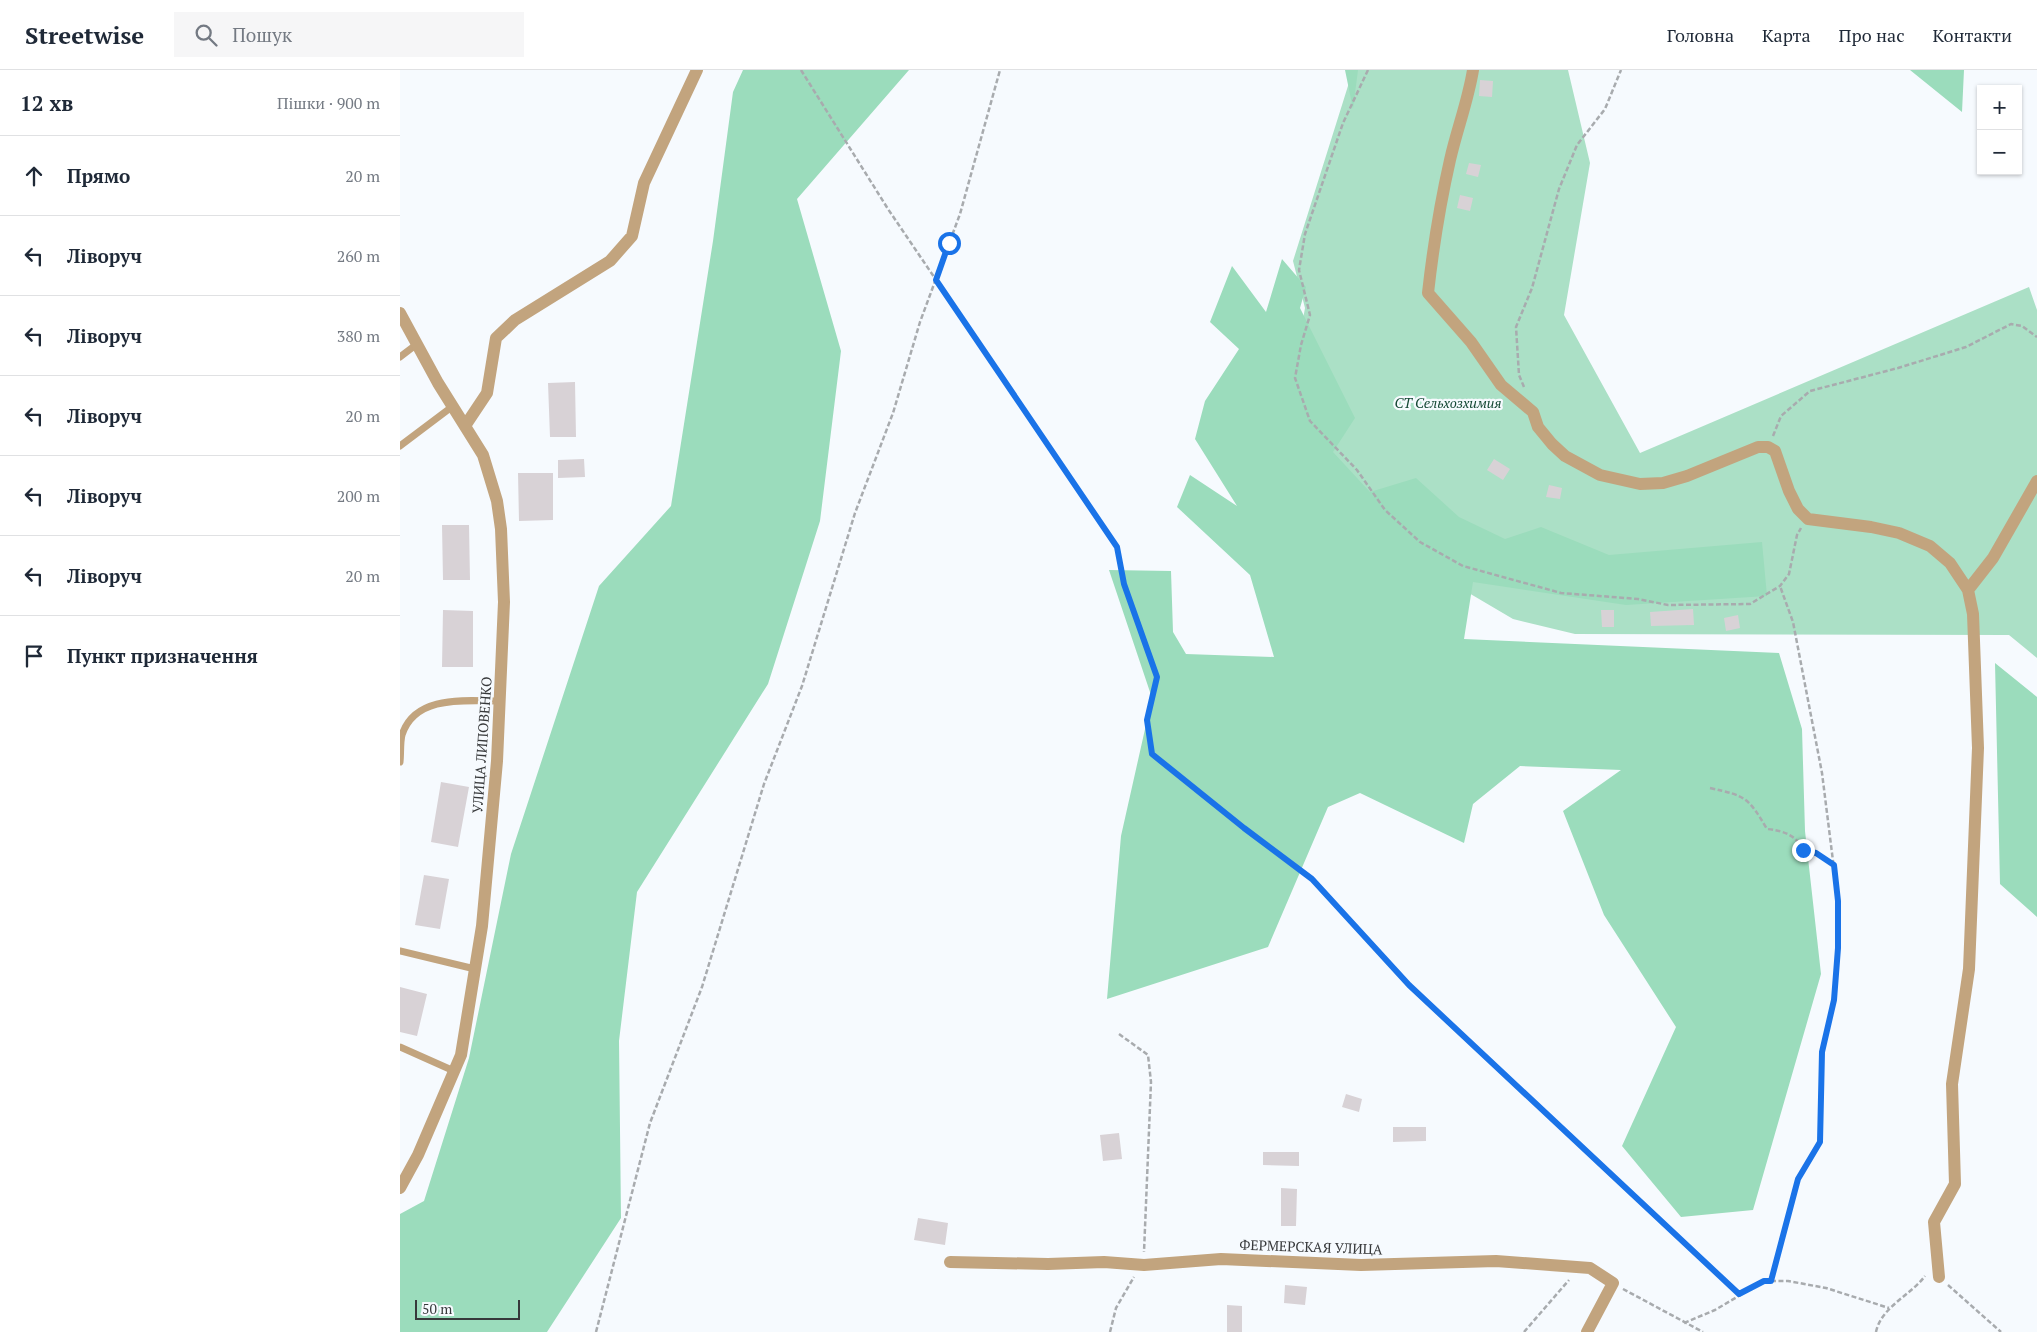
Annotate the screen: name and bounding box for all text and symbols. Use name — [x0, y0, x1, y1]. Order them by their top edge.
search box — [174, 12, 524, 57]
text: Streetwise — [25, 19, 144, 51]
icon: search — [192, 21, 220, 49]
text: Пошук — [232, 22, 292, 47]
text: Головна — [1667, 23, 1734, 47]
text: Карта — [1762, 23, 1811, 47]
text: Про нас — [1839, 23, 1905, 47]
text: Контакти — [1933, 23, 2012, 47]
map controls — [1977, 85, 2022, 175]
button: + — [1977, 85, 2022, 130]
text: 12 хв — [20, 89, 73, 117]
text: Пішки · 900 m — [277, 92, 380, 114]
button: − — [1977, 130, 2022, 175]
icon: ahead — [20, 162, 48, 190]
text: Прямо — [67, 163, 130, 188]
text: 20 m — [345, 165, 380, 187]
route start — [938, 232, 961, 255]
icon: left — [20, 242, 48, 270]
text: Ліворуч — [67, 243, 142, 268]
text: 260 m — [337, 245, 380, 267]
icon: left — [20, 322, 48, 350]
text: Ліворуч — [67, 323, 142, 348]
text: 380 m — [337, 325, 380, 347]
park label: СТ Сельхозхимия — [1395, 393, 1501, 412]
icon: left — [20, 402, 48, 430]
text: Ліворуч — [67, 403, 142, 428]
text: 20 m — [345, 405, 380, 427]
icon: left — [20, 482, 48, 510]
text: Ліворуч — [67, 483, 142, 508]
text: 200 m — [337, 485, 380, 507]
icon: left — [20, 562, 48, 590]
text: Ліворуч — [67, 563, 142, 588]
text: 20 m — [345, 565, 380, 587]
icon: arrive — [20, 642, 48, 670]
text: Пункт призначення — [67, 643, 258, 668]
street label: УЛИЦА ЛИПОВЕНКО — [467, 676, 496, 814]
route end — [1792, 839, 1815, 862]
street label: ФЕРМЕРСКАЯ УЛИЦА — [1239, 1235, 1383, 1259]
scale bar — [415, 1297, 520, 1320]
text: 50 m — [422, 1299, 452, 1318]

